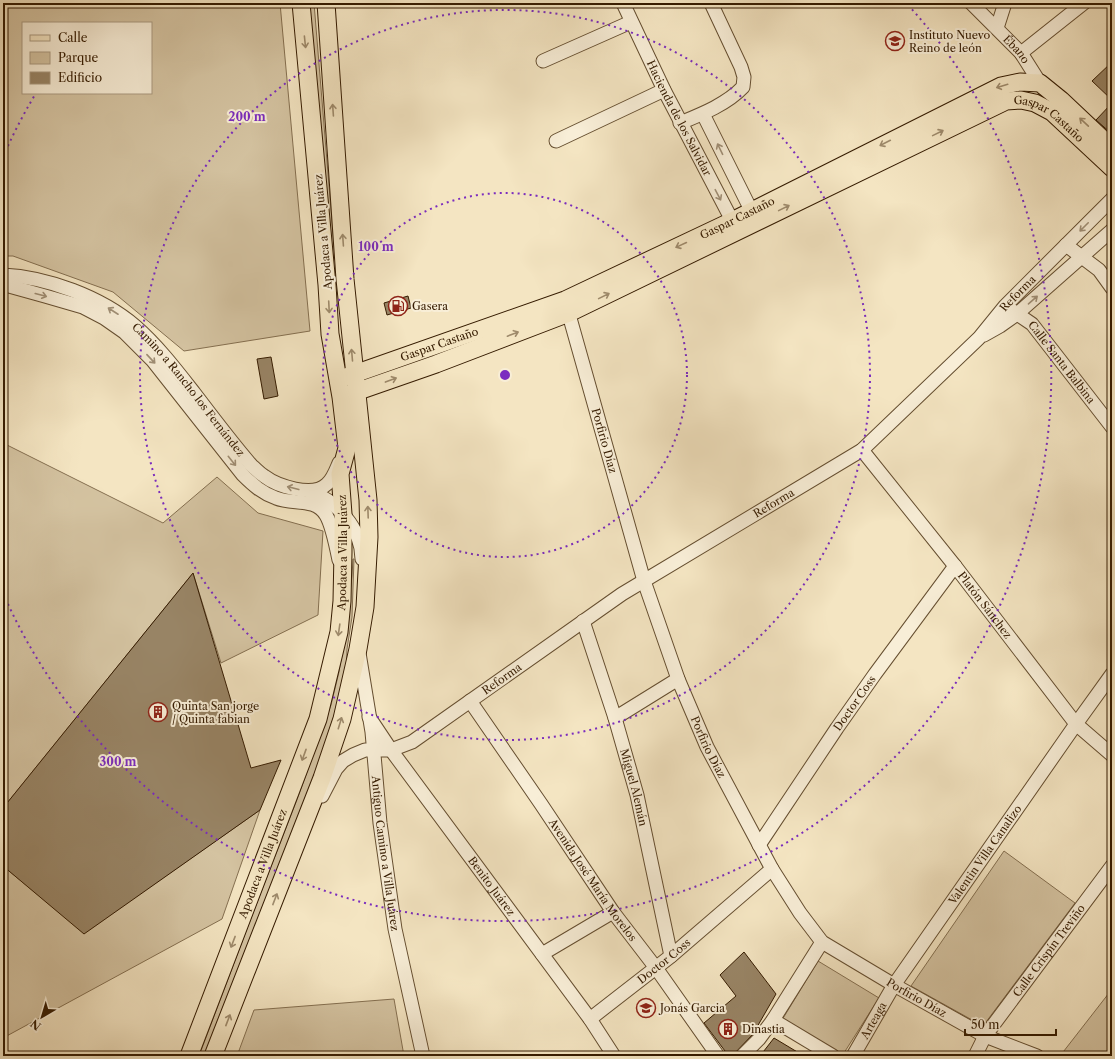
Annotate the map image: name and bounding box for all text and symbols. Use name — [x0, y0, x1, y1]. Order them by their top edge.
legend — [22, 22, 152, 94]
place label: Instituto Nuevo Reino de león — [909, 28, 990, 55]
text: Calle — [58, 30, 88, 45]
school or university icon: Instituto Nuevo Reino de león — [884, 30, 906, 52]
street label: Ébano — [1000, 32, 1033, 66]
one-way arrow — [301, 35, 309, 48]
text: Parque — [58, 50, 99, 65]
street label: Hacienda de los Salvidar — [644, 58, 715, 179]
text: Edificio — [58, 70, 102, 85]
one-way arrow — [995, 83, 1008, 90]
street label: Gaspar Castaño — [1013, 93, 1087, 145]
one-way arrow — [330, 104, 337, 117]
text: 200 m — [228, 109, 266, 124]
one-way arrow — [1078, 117, 1089, 126]
one-way arrow — [932, 129, 944, 136]
one-way arrow — [879, 140, 891, 147]
one-way arrow — [716, 143, 723, 155]
street label: Apodaca a Villa Juárez — [311, 173, 335, 291]
one-way arrow — [715, 189, 722, 201]
street label: Gaspar Castaño — [697, 194, 777, 242]
one-way arrow — [778, 204, 790, 211]
one-way arrow — [1079, 222, 1089, 232]
one-way arrow — [339, 234, 346, 247]
text: 100 m — [358, 239, 394, 254]
one-way arrow — [675, 242, 687, 249]
street label: Reforma — [996, 272, 1039, 314]
one-way arrow — [34, 292, 47, 299]
one-way arrow — [598, 292, 610, 299]
fuel station icon: Gasera — [387, 295, 409, 317]
one-way arrow — [1028, 295, 1038, 304]
place label: Gasera — [412, 299, 448, 313]
one-way arrow — [325, 300, 332, 313]
one-way arrow — [108, 307, 119, 315]
street label: Calle Santa Balbina — [1025, 318, 1098, 407]
street label: Camino a Rancho los Fernández — [129, 320, 248, 460]
street label: Gaspar Castaño — [398, 324, 480, 364]
one-way arrow — [506, 330, 518, 338]
one-way arrow — [349, 349, 356, 362]
one-way arrow — [146, 354, 156, 364]
centre of rings — [498, 368, 512, 382]
one-way arrow — [384, 376, 396, 384]
street label: Porfirio Díaz — [589, 407, 620, 475]
one-way arrow — [227, 455, 236, 466]
one-way arrow — [287, 483, 300, 491]
street label: Reforma — [751, 485, 797, 521]
street label: Apodaca a Villa Juárez — [334, 494, 350, 612]
one-way arrow — [364, 506, 372, 519]
street label: Platón Sánchez — [955, 569, 1015, 642]
one-way arrow — [335, 623, 343, 636]
street label: Reforma — [479, 660, 525, 698]
street label: Doctor Coss — [830, 673, 879, 733]
place label: Quinta San jorge / Quinta fabian — [172, 699, 259, 726]
building icon: Quinta San jorge / Quinta fabian — [147, 701, 169, 723]
street label: Porfirio Díaz — [688, 714, 729, 781]
one-way arrow — [337, 717, 344, 730]
street label: Miguel Alemán — [617, 747, 650, 827]
one-way arrow — [300, 749, 308, 761]
text: 300 m — [99, 754, 137, 769]
street label: Antiguo Camino a Villa Juárez — [369, 774, 402, 932]
street label: Valentin Villa Canalizo — [945, 802, 1025, 908]
street label: Apodaca a Villa Juárez — [235, 807, 290, 921]
street label: Avenida José María Morelos — [545, 815, 640, 944]
street label: Benito Juárez — [465, 854, 518, 919]
one-way arrow — [272, 893, 279, 905]
street label: Calle Crispín Treviño — [1010, 901, 1088, 1000]
street label: Doctor Coss — [635, 935, 694, 987]
one-way arrow — [228, 936, 236, 948]
street label: Porfirio Díaz — [884, 975, 949, 1020]
north arrow — [22, 997, 62, 1037]
school or university icon: Jonás Garcia — [635, 997, 657, 1019]
street label: Arteaga — [857, 999, 890, 1042]
place label: Jonás Garcia — [658, 1001, 725, 1015]
scale bar — [965, 1011, 1056, 1037]
one-way arrow — [224, 1014, 232, 1026]
text: N — [27, 1016, 44, 1033]
text: 50 m — [971, 1017, 1000, 1032]
building icon: Dinastia — [717, 1018, 739, 1040]
place label: Dinastia — [742, 1022, 785, 1036]

